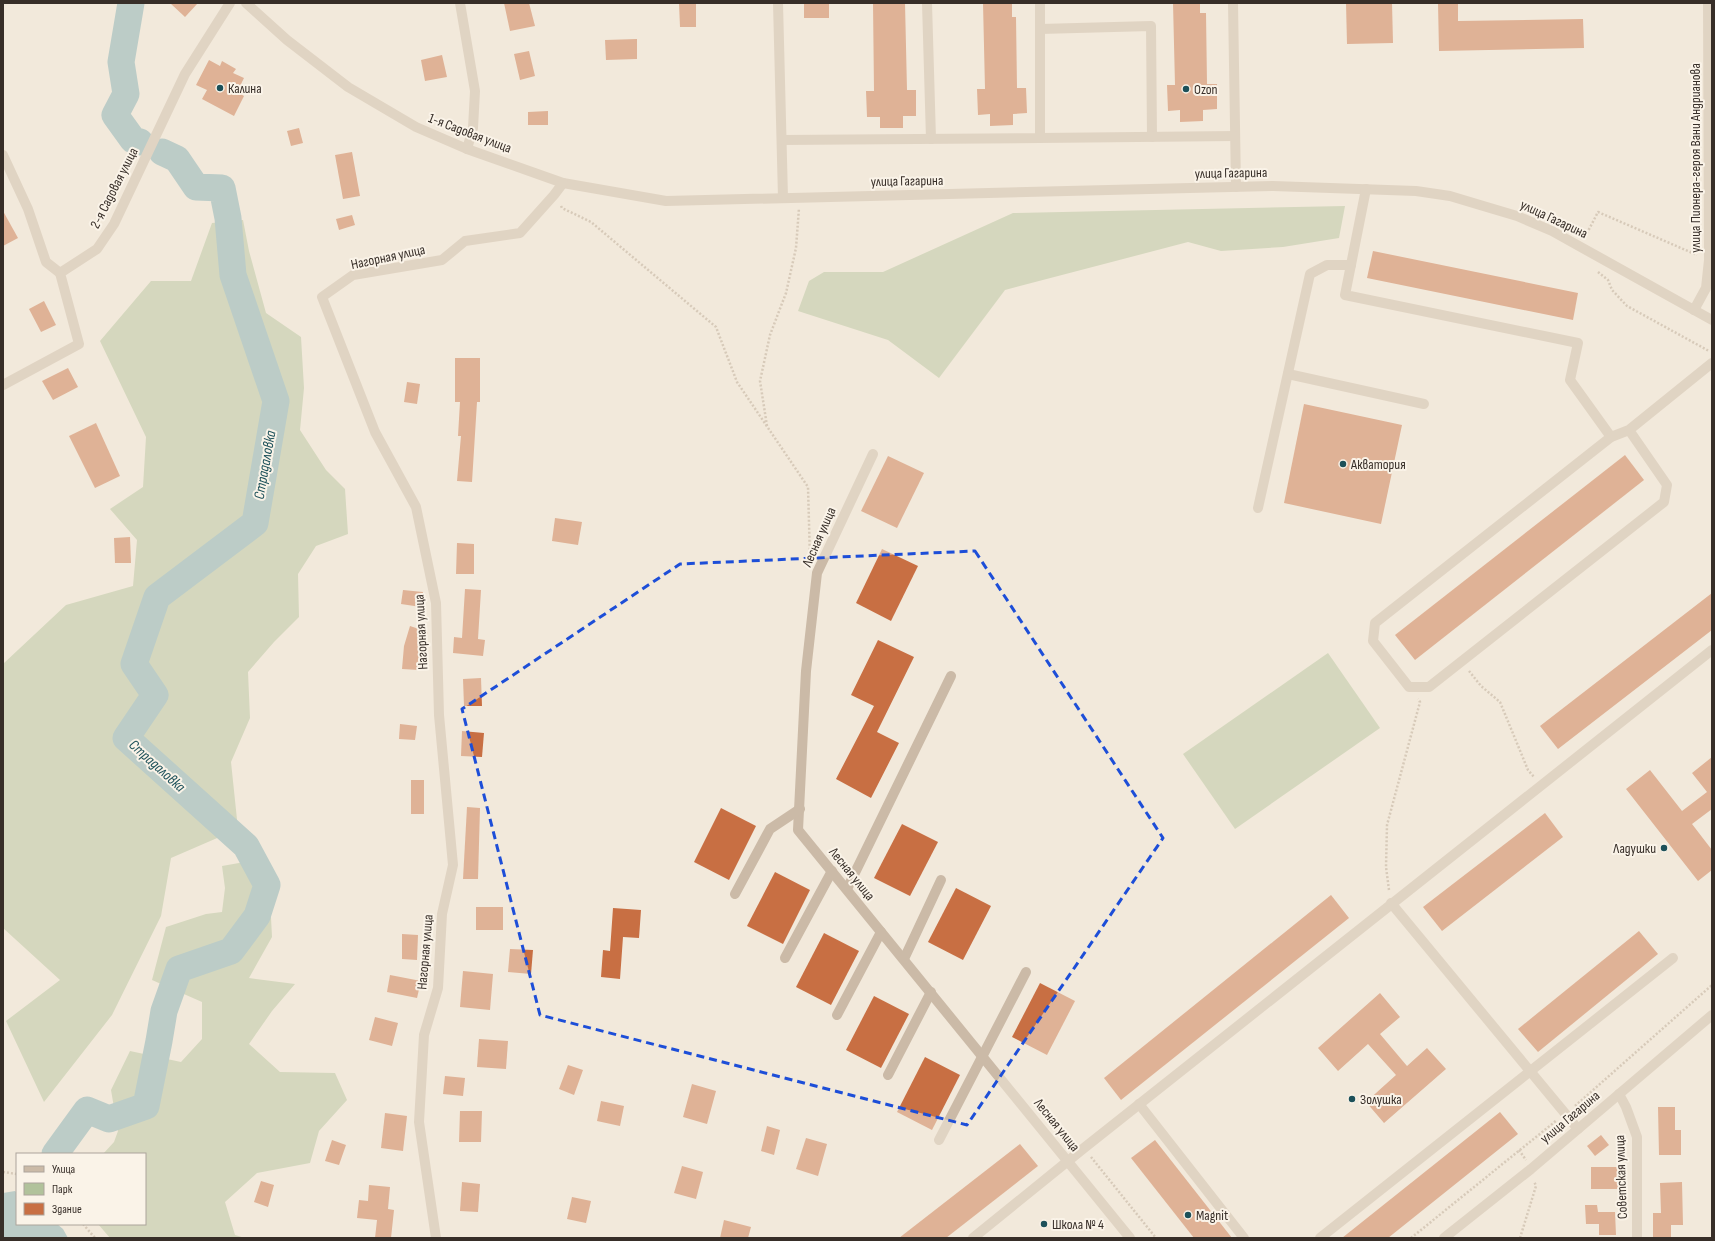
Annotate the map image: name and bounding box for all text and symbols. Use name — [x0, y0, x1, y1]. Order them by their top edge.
street label: улица Пионера-героя Вани Андрианова — [1687, 63, 1704, 253]
place label: Калина — [228, 80, 262, 97]
place label: Ozon — [1194, 81, 1218, 98]
marker: Калина — [215, 83, 225, 93]
marker: Ozon — [1181, 84, 1191, 94]
street label: 1-я Садовая улица — [426, 109, 514, 157]
street label: 2-я Садовая улица — [86, 145, 142, 231]
street label: улица Гагарина — [1195, 164, 1267, 182]
street label: улица Гагарина — [871, 172, 943, 190]
street label: улица Гагарина — [1518, 196, 1590, 242]
street label: Нагорная улица — [349, 241, 427, 273]
water label: Страдаловка — [250, 429, 280, 501]
place label: Акватория — [1350, 456, 1406, 473]
marker: Акватория — [1338, 459, 1348, 469]
street label: Лесная улица — [798, 505, 840, 570]
street label: Нагорная улица — [411, 594, 431, 670]
water label: Страдаловка — [125, 736, 189, 796]
place label: Ладушки — [1612, 840, 1656, 857]
street label: Лесная улица — [825, 843, 879, 904]
marker: Ладушки — [1659, 843, 1669, 853]
street label: Нагорная улица — [413, 914, 437, 990]
street label: улица Гагарина — [1537, 1087, 1603, 1147]
place label: Золушка — [1360, 1091, 1402, 1108]
street label: Лесная улица — [1030, 1094, 1084, 1155]
marker: Золушка — [1347, 1094, 1357, 1104]
street label: Советская улица — [1611, 1135, 1631, 1219]
legend — [16, 1153, 146, 1225]
text: Улица — [52, 1162, 76, 1177]
text: Парк — [52, 1182, 73, 1197]
text: Здание — [52, 1202, 82, 1217]
place label: Magnit — [1196, 1207, 1228, 1224]
marker: Magnit — [1183, 1210, 1193, 1220]
place label: Школа № 4 — [1052, 1216, 1104, 1233]
marker: Школа № 4 — [1039, 1219, 1049, 1229]

